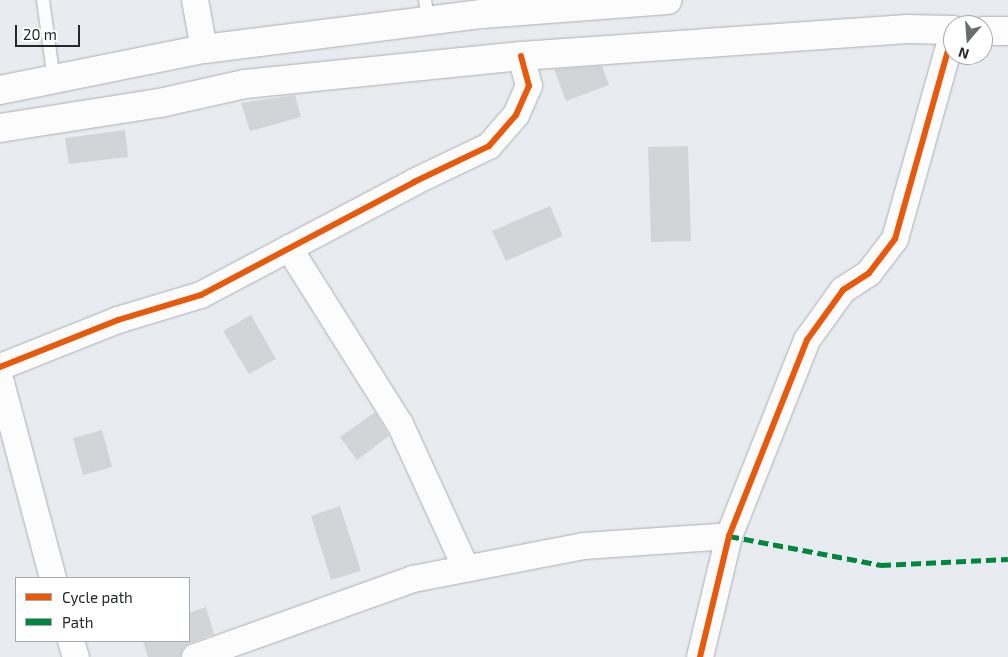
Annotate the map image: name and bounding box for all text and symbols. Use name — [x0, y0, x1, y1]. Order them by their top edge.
scale bar — [18, 15, 82, 47]
north arrow — [943, 15, 993, 65]
text: 20 m — [23, 25, 57, 43]
text: N — [956, 44, 971, 63]
legend — [15, 577, 190, 642]
text: Cycle path — [62, 588, 133, 606]
text: Path — [62, 613, 93, 631]

